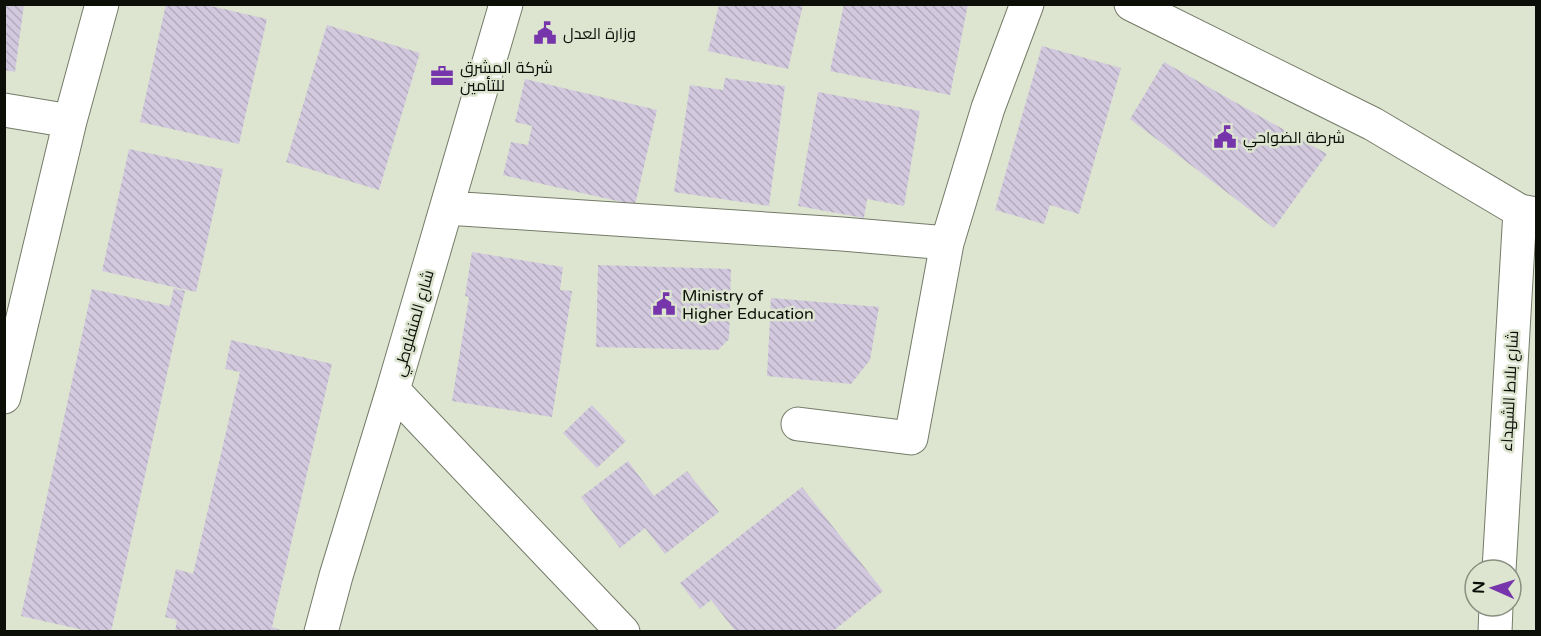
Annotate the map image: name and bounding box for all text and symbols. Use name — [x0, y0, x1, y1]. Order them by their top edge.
public building icon: وزارة العدل — [532, 20, 558, 46]
place label: وزارة العدل — [563, 24, 636, 44]
place label: شركة المشرق للتأمين — [460, 58, 553, 96]
office icon: شركة المشرق للتأمين — [429, 63, 455, 89]
public building icon: شرطة الضواحي — [1212, 124, 1238, 150]
place label: شرطة الضواحي — [1243, 128, 1345, 151]
street label: شارع المنفلوطي — [389, 268, 442, 380]
place label: Ministry of Higher Education — [682, 286, 814, 324]
public building icon: Ministry of Higher Education — [651, 291, 677, 317]
street label: شارع بلاط الشهداء — [1497, 330, 1524, 452]
north arrow — [1463, 558, 1523, 618]
text: N — [1469, 580, 1489, 594]

